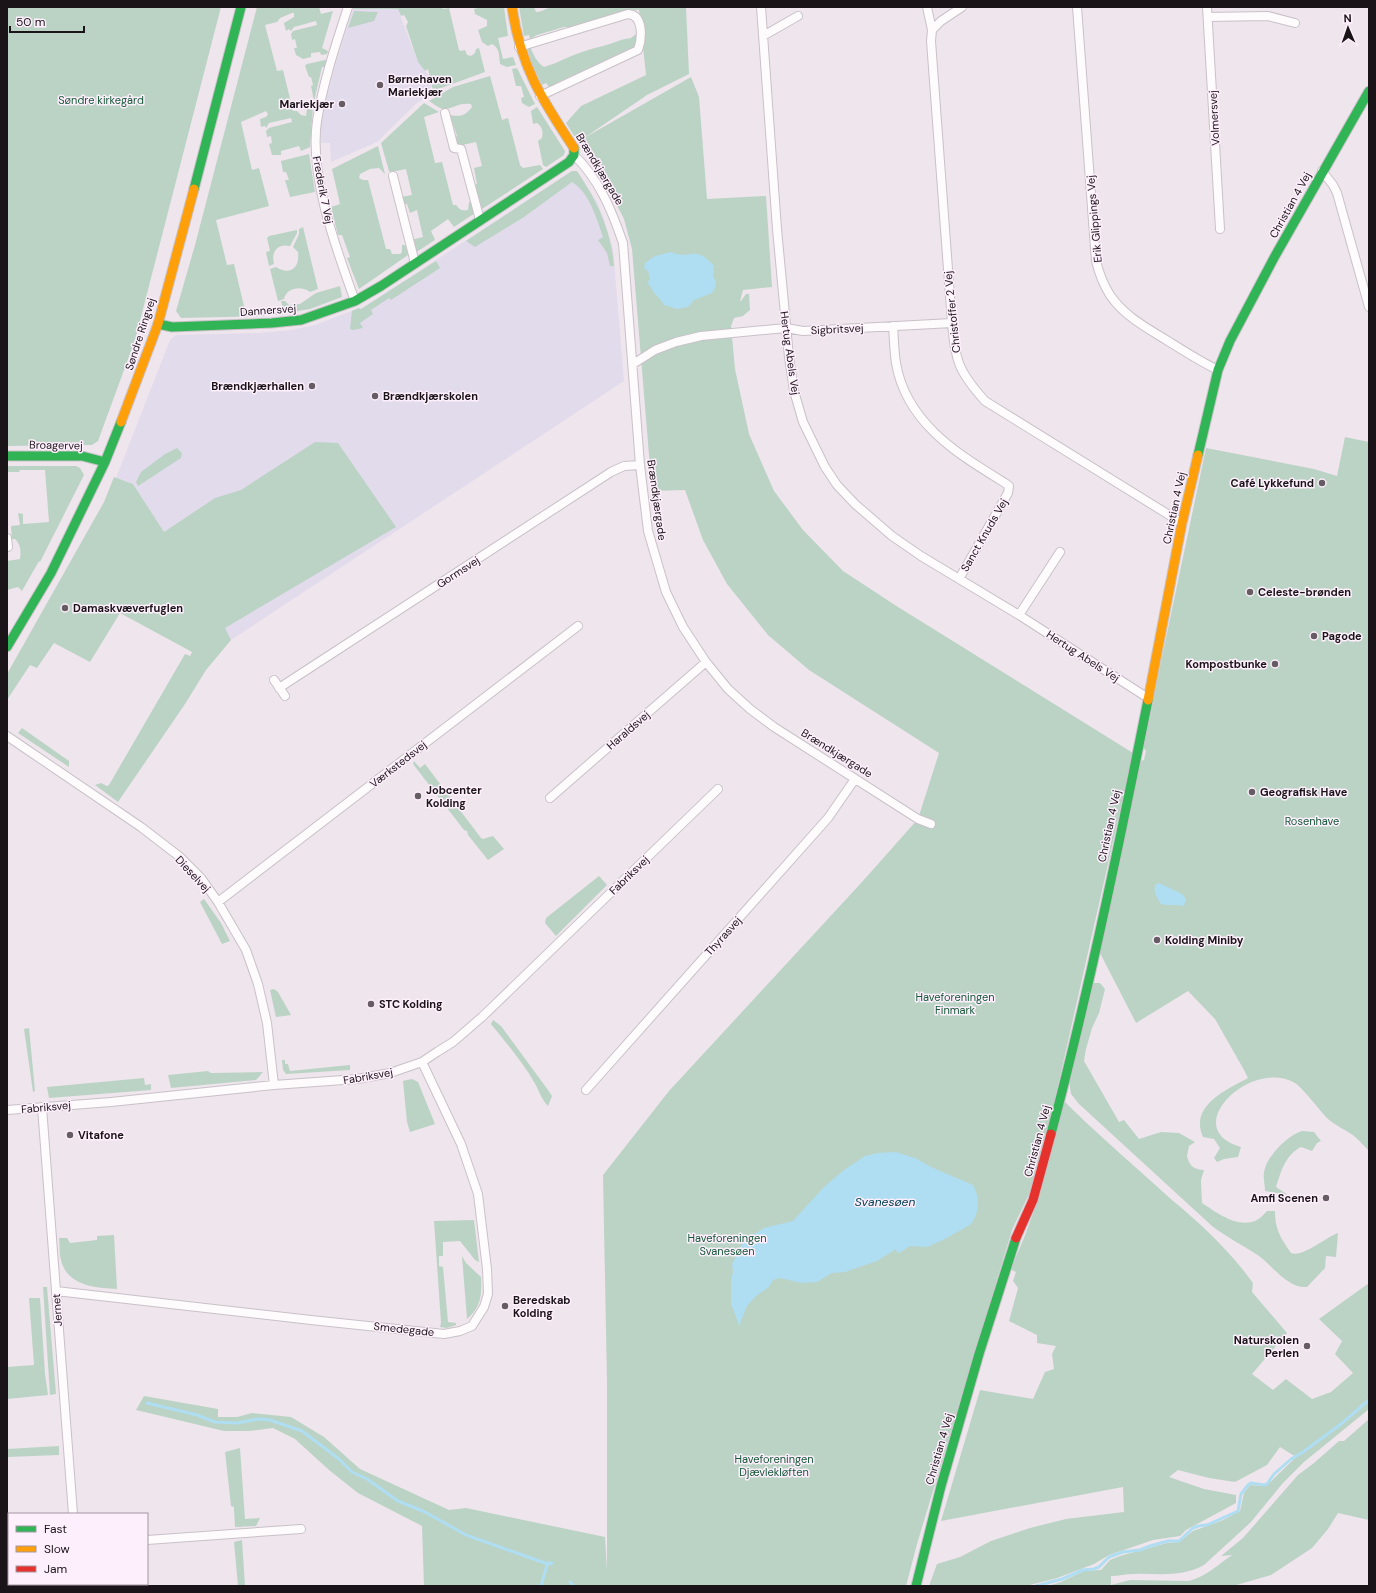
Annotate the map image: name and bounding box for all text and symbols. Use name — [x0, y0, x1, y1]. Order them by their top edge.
scale bar — [10, 8, 84, 34]
north arrow — [1328, 8, 1368, 48]
text: N — [1343, 11, 1352, 25]
text: 50 m — [16, 14, 45, 30]
place label: Børnehaven Mariekjær — [388, 72, 452, 99]
marker: Børnehaven Mariekjær — [375, 80, 385, 90]
street label: Volmersvej — [1206, 90, 1222, 146]
park label: Søndre kirkegård — [58, 93, 144, 107]
place label: Mariekjær — [279, 97, 334, 111]
marker: Mariekjær — [337, 99, 347, 109]
street label: Brændkjærgade — [573, 130, 627, 208]
street label: Frederik 7 Vej — [310, 155, 336, 225]
street label: Christian 4 Vej — [1266, 169, 1314, 241]
street label: Erik Glippings Vej — [1083, 175, 1105, 263]
street label: Christoffer 2 Vej — [941, 270, 963, 354]
street label: Søndre Ringvej — [122, 296, 158, 372]
street label: Dannersvej — [239, 301, 297, 319]
street label: Hertug Abels Vej — [777, 310, 803, 396]
street label: Sigbritsvej — [810, 321, 864, 337]
place label: Brændkjærhallen — [211, 379, 304, 393]
marker: Brændkjærhallen — [307, 381, 317, 391]
place label: Brændkjærskolen — [383, 389, 478, 403]
marker: Brændkjærskolen — [370, 391, 380, 401]
street label: Broagervej — [29, 438, 83, 452]
street label: Brændkjærgade — [644, 459, 670, 541]
street label: Christian 4 Vej — [1160, 471, 1188, 545]
place label: Café Lykkefund — [1231, 476, 1314, 490]
marker: Café Lykkefund — [1317, 478, 1327, 488]
street label: Sanct Knuds Vej — [957, 496, 1011, 574]
street label: Gormsvej — [434, 553, 482, 591]
place label: Celeste-brønden — [1258, 585, 1351, 599]
marker: Celeste-brønden — [1245, 587, 1255, 597]
place label: Damaskvæverfuglen — [73, 601, 183, 615]
marker: Damaskvæverfuglen — [60, 603, 70, 613]
street label: Hertug Abels Vej — [1044, 627, 1122, 685]
place label: Pagode — [1322, 629, 1362, 643]
marker: Pagode — [1309, 631, 1319, 641]
place label: Kompostbunke — [1186, 657, 1267, 671]
marker: Kompostbunke — [1270, 659, 1280, 669]
street label: Haraldsvej — [604, 707, 652, 753]
street label: Brændkjærgade — [799, 725, 875, 781]
street label: Værkstedsvej — [367, 737, 429, 791]
place label: Jobcenter Kolding — [426, 783, 482, 810]
place label: Geografisk Have — [1260, 785, 1348, 799]
marker: Geografisk Have — [1247, 787, 1257, 797]
street label: Christian 4 Vej — [1095, 789, 1123, 863]
marker: Jobcenter Kolding — [413, 791, 423, 801]
park label: Rosenhave — [1285, 814, 1339, 828]
street label: Dieselvej — [172, 853, 214, 895]
street label: Fabriksvej — [606, 853, 652, 897]
street label: Thyrasvej — [702, 913, 744, 959]
place label: Kolding Miniby — [1165, 933, 1244, 947]
marker: Kolding Miniby — [1152, 935, 1162, 945]
park label: Haveforeningen Finmark — [916, 990, 994, 1017]
place label: STC Kolding — [379, 997, 443, 1011]
marker: STC Kolding — [366, 999, 376, 1009]
street label: Fabriksvej — [342, 1065, 394, 1087]
street label: Fabriksvej — [20, 1098, 72, 1116]
street label: Christian 4 Vej — [1021, 1104, 1053, 1178]
place label: Vitafone — [78, 1128, 124, 1142]
marker: Vitafone — [65, 1130, 75, 1140]
place label: Amfi Scenen — [1250, 1191, 1318, 1205]
marker: Amfi Scenen — [1321, 1193, 1331, 1203]
water label: Svanesøen — [855, 1194, 915, 1210]
park label: Haveforeningen Svanesøen — [688, 1231, 766, 1258]
street label: Jernet — [49, 1293, 65, 1327]
place label: Beredskab Kolding — [513, 1293, 571, 1320]
marker: Beredskab Kolding — [500, 1301, 510, 1311]
street label: Smedegade — [373, 1319, 435, 1339]
place label: Naturskolen Perlen — [1234, 1333, 1299, 1360]
marker: Naturskolen Perlen — [1302, 1341, 1312, 1351]
street label: Christian 4 Vej — [922, 1412, 956, 1486]
park label: Haveforeningen Djævlekløften — [735, 1452, 813, 1479]
legend — [8, 1513, 148, 1585]
text: Fast — [44, 1521, 67, 1537]
text: Slow — [44, 1541, 70, 1557]
text: Jam — [44, 1561, 67, 1577]

